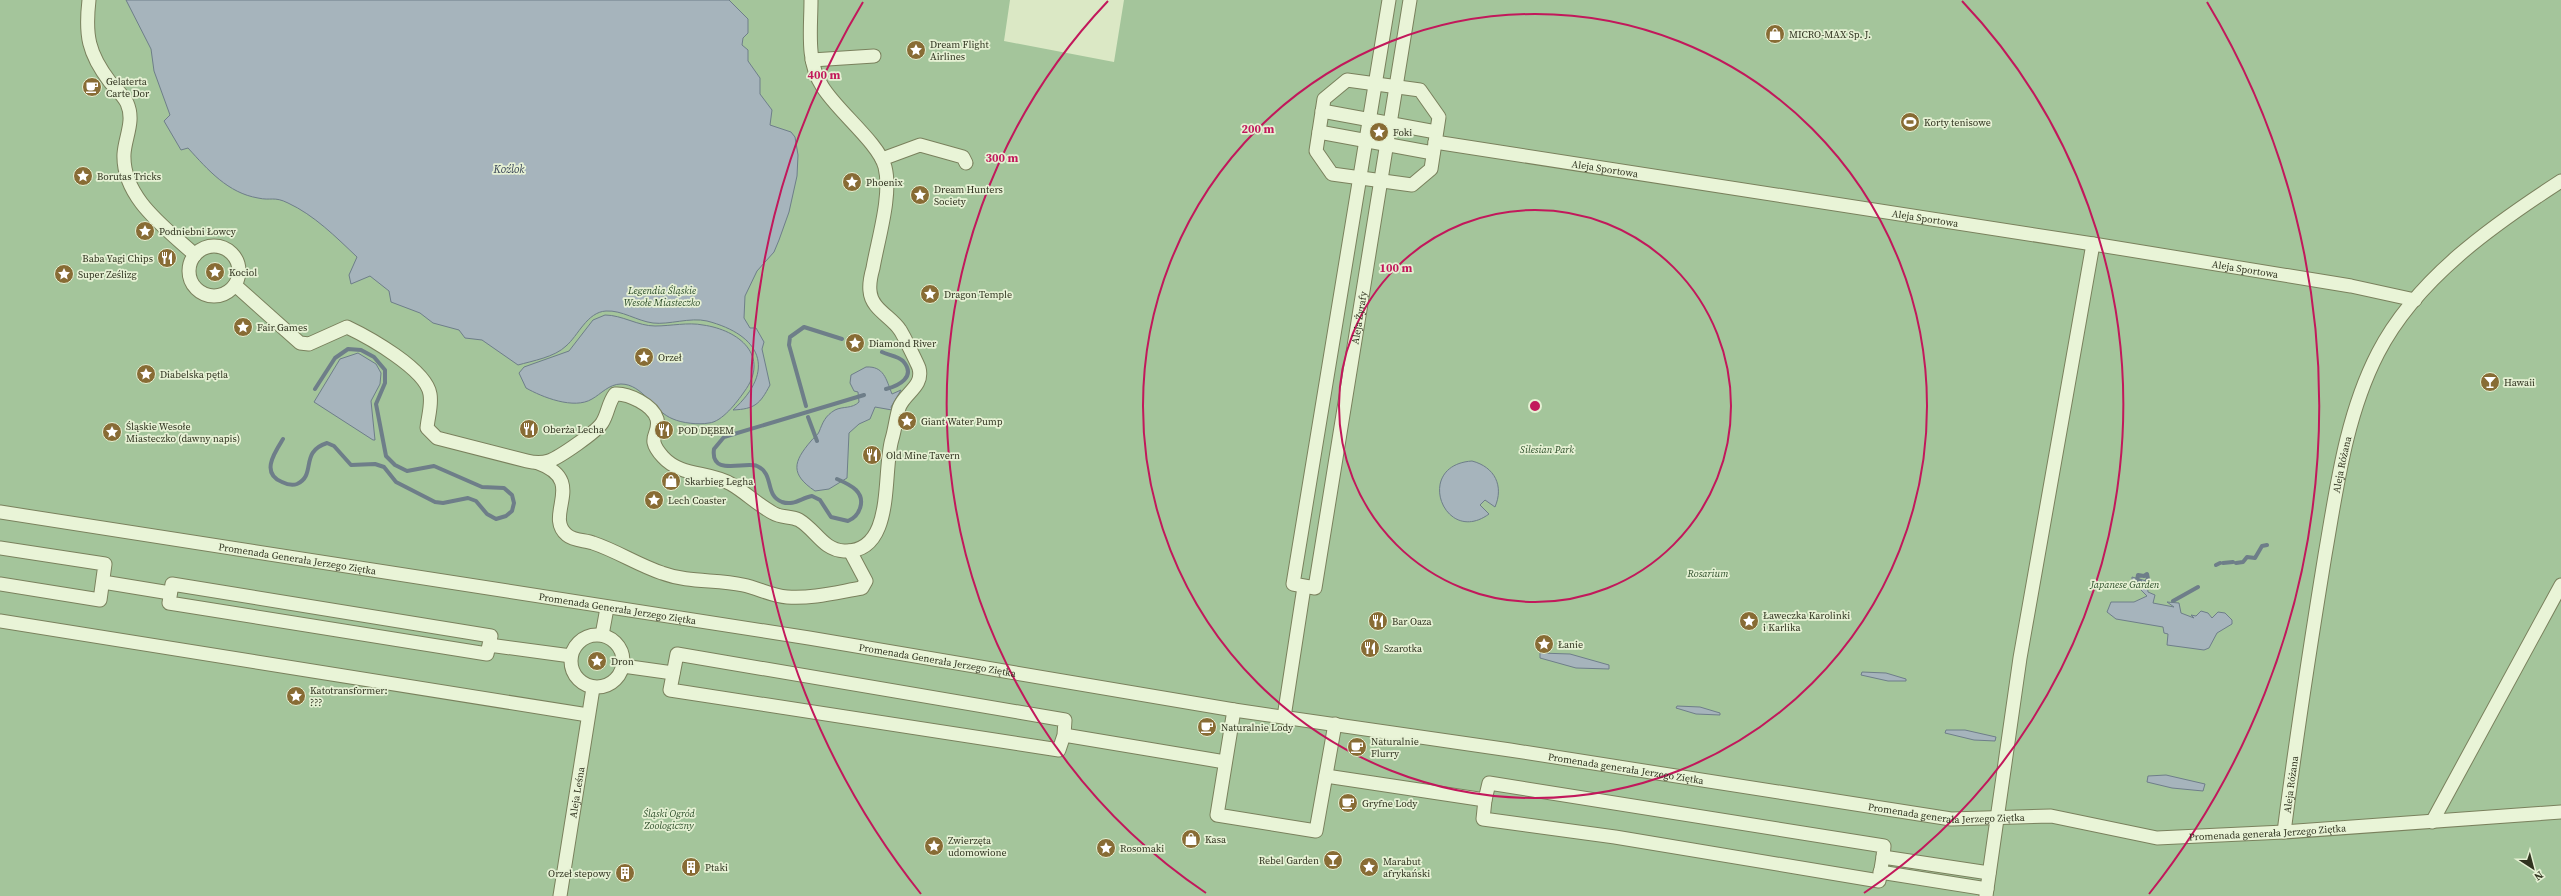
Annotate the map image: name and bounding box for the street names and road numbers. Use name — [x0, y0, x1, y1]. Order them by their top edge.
street label: Aleja Sportowa — [1571, 157, 1640, 181]
street label: Aleja Sportowa — [1891, 207, 1960, 230]
street label: Aleja Sportowa — [2211, 257, 2280, 281]
street label: Aleja Żyrafy — [1348, 290, 1370, 345]
street label: Aleja Różana — [2330, 434, 2355, 494]
street label: Promenada Generała Jerzego Ziętka — [218, 540, 378, 578]
street label: Promenada Generała Jerzego Ziętka — [538, 590, 698, 627]
street label: Promenada Generała Jerzego Ziętka — [858, 641, 1018, 680]
street label: Promenada generała Jerzego Ziętka — [1547, 750, 1706, 787]
street label: Aleja Różana — [2281, 754, 2301, 814]
street label: Aleja Leśna — [566, 765, 588, 819]
street label: Promenada generała Jerzego Ziętka — [1867, 800, 2026, 826]
street label: Promenada generała Jerzego Ziętka — [2189, 821, 2348, 843]

